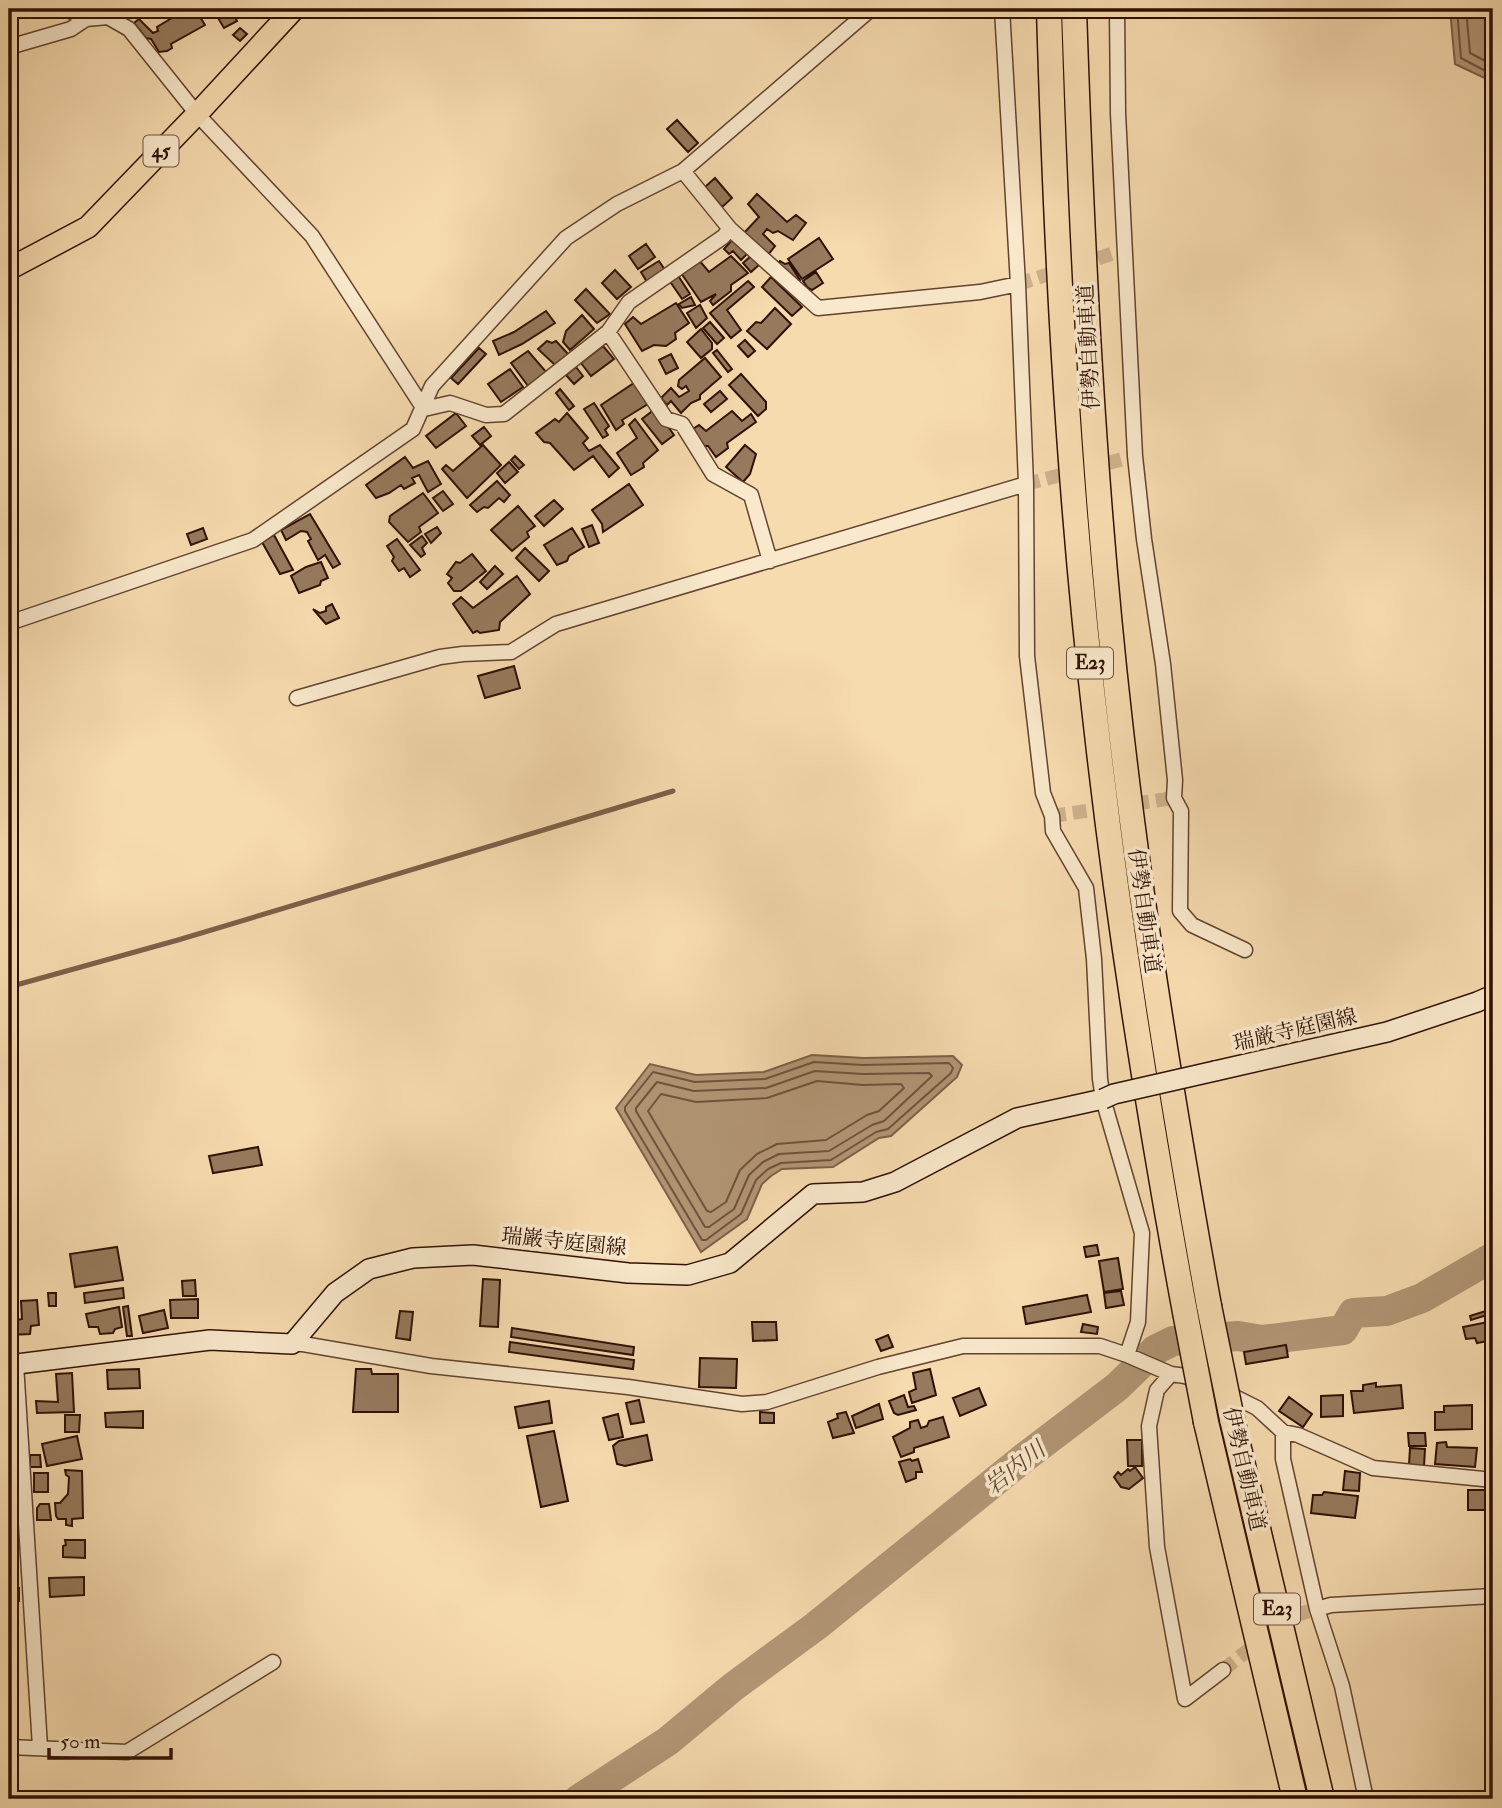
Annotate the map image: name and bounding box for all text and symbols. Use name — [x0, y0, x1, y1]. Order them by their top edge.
road number: 45 — [144, 136, 178, 167]
street label: 伊勢自動車道 — [1072, 283, 1106, 411]
road number: E23 — [1067, 648, 1113, 678]
street label: 伊勢自動車道 — [1122, 847, 1166, 975]
street label: 瑞厳寺庭園線 — [1231, 1003, 1359, 1057]
street label: 瑞巌寺庭園線 — [500, 1222, 628, 1262]
street label: 伊勢自動車道 — [1217, 1405, 1271, 1533]
water label: 岩内川 — [979, 1433, 1053, 1501]
road number: E23 — [1254, 1594, 1300, 1624]
scale bar — [49, 1717, 172, 1761]
text: 50 m — [60, 1728, 101, 1755]

